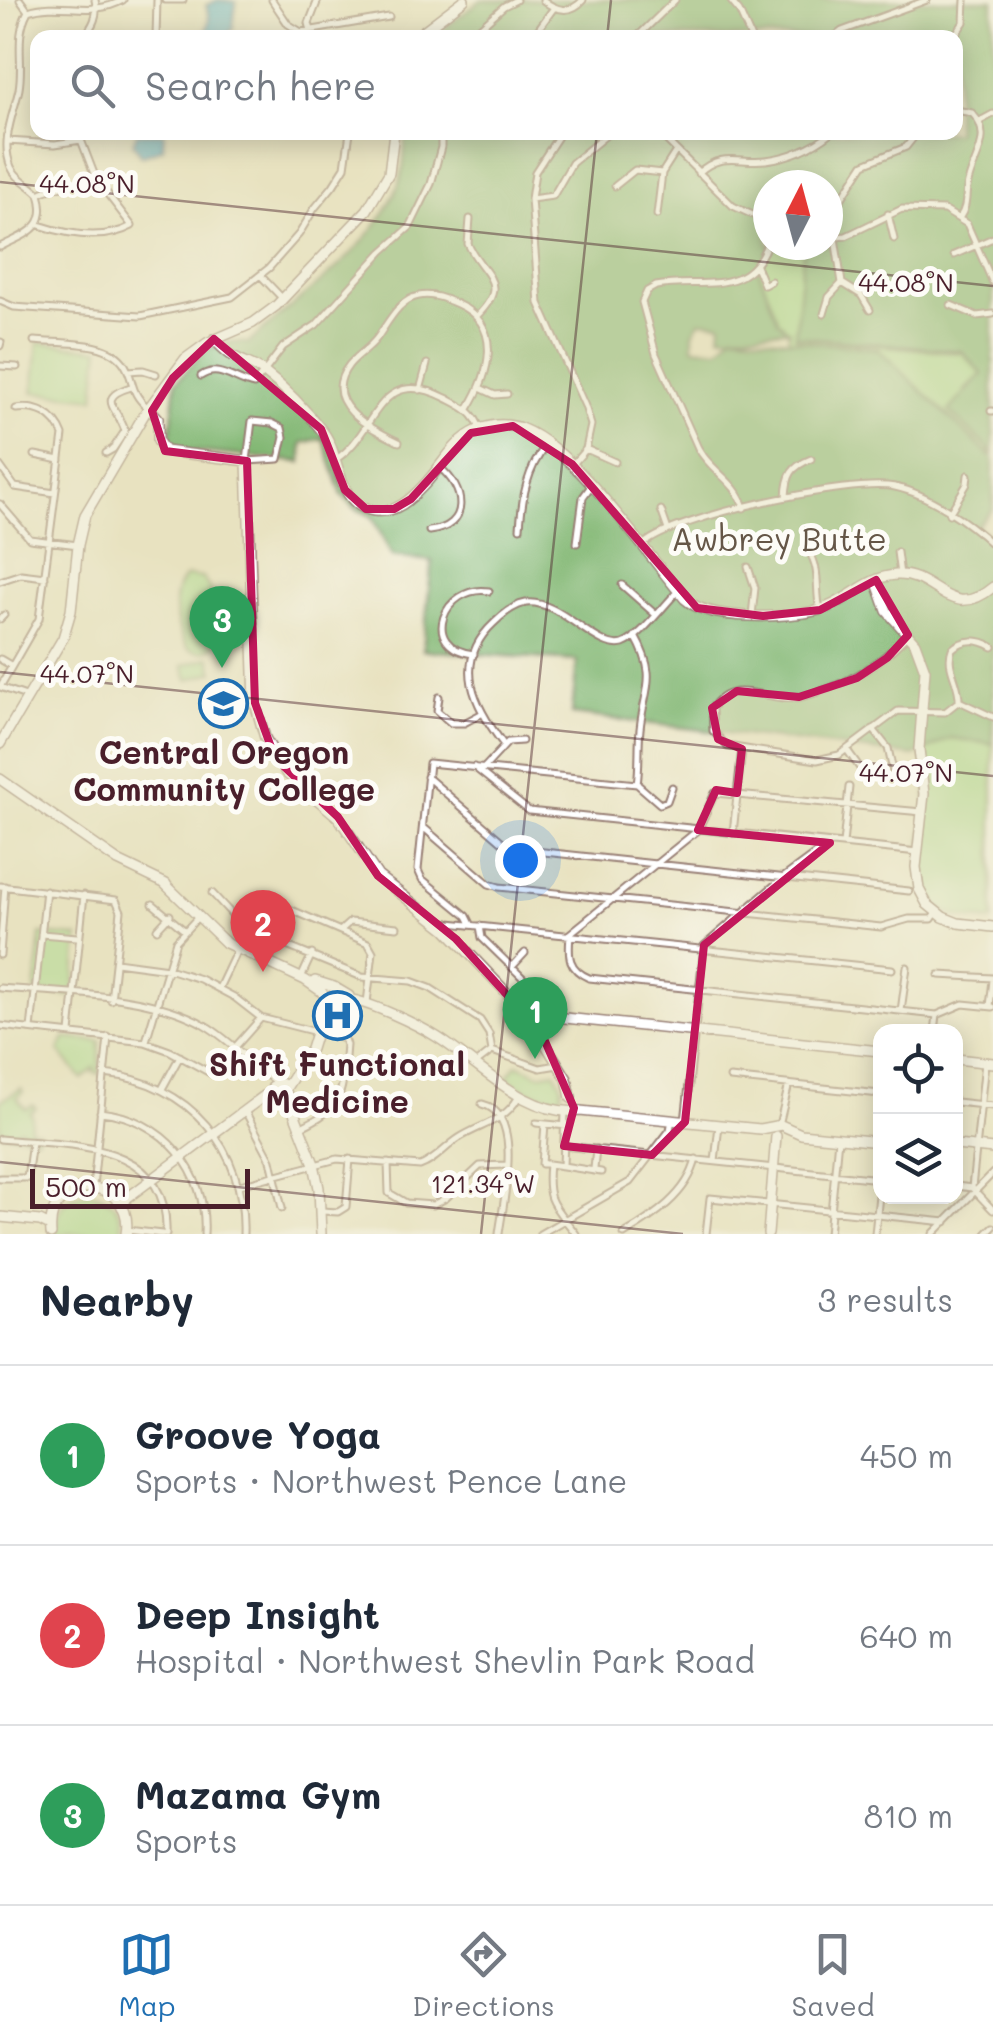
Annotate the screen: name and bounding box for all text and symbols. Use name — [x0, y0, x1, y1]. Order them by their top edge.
search box — [30, 30, 963, 140]
icon: search — [65, 58, 120, 113]
text: Search here — [145, 60, 376, 110]
text: 44.08°N — [39, 167, 135, 199]
north arrow — [753, 170, 843, 260]
text: 44.08°N — [858, 266, 954, 298]
park label: Awbrey Butte — [671, 517, 887, 560]
pin: 3 — [190, 586, 254, 668]
text: 44.07°N — [40, 657, 134, 689]
school or university icon: Central Oregon Community College — [198, 677, 250, 729]
place label: Central Oregon Community College — [73, 730, 375, 810]
text: 44.07°N — [859, 756, 953, 788]
your location — [495, 835, 546, 886]
pin: 2 — [230, 890, 296, 972]
pin: 1 — [502, 976, 568, 1059]
hospital icon: Shift Functional Medicine — [311, 989, 363, 1041]
map controls — [873, 1024, 963, 1204]
button: locate — [873, 1024, 963, 1114]
place label: Shift Functional Medicine — [209, 1042, 465, 1121]
button: layers — [873, 1114, 963, 1204]
scale bar — [30, 1164, 250, 1208]
text: 121.34°W — [431, 1167, 535, 1199]
text: 500 m — [45, 1168, 127, 1204]
text: Nearby — [40, 1272, 194, 1327]
text: 3 results — [817, 1278, 953, 1320]
text: Groove Yoga — [135, 1409, 381, 1459]
text: 1 — [65, 1434, 80, 1476]
text: 450 m — [860, 1434, 953, 1476]
text: Sports · Northwest Pence Lane — [135, 1459, 627, 1501]
text: Deep Insight — [135, 1589, 380, 1639]
text: 2 — [64, 1614, 81, 1656]
text: 640 m — [859, 1614, 953, 1656]
text: Hospital · Northwest Shevlin Park Road — [135, 1639, 755, 1681]
text: Mazama Gym — [135, 1769, 381, 1819]
text: 3 — [63, 1794, 82, 1836]
text: 810 m — [864, 1794, 953, 1836]
text: Sports — [135, 1819, 237, 1861]
tab: Map — [118, 1927, 175, 2023]
tab: Directions — [412, 1927, 555, 2023]
tab: Saved — [791, 1927, 875, 2023]

